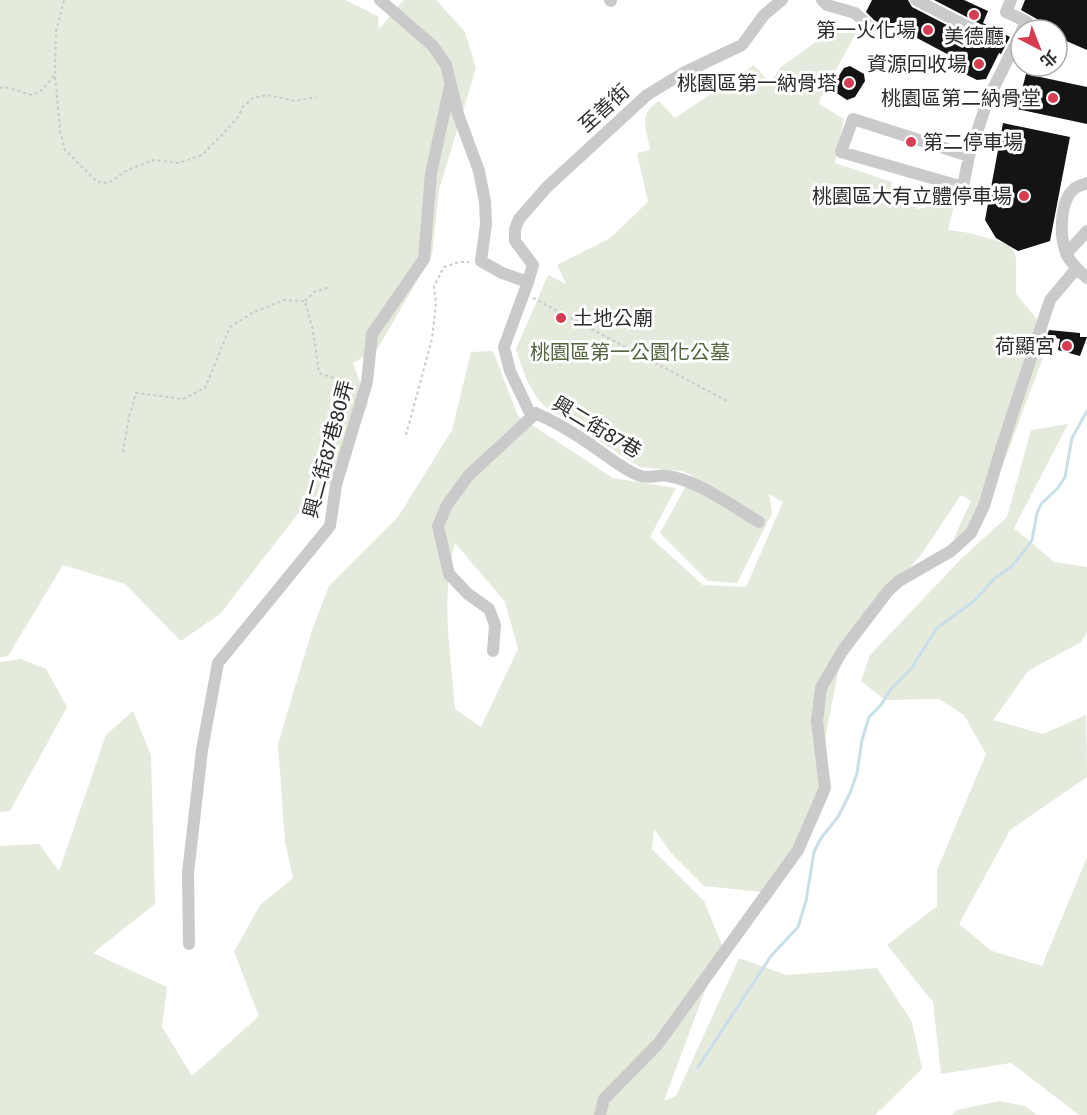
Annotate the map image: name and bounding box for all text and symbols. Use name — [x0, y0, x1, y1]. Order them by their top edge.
marker: 美德廳 — [967, 8, 981, 22]
place label: 第一火化場 — [816, 18, 916, 42]
north arrow — [1009, 18, 1069, 78]
marker: 第一火化場 — [921, 23, 935, 37]
place label: 美德廳 — [944, 24, 1004, 48]
text: 北 — [1036, 46, 1061, 71]
place label: 資源回收場 — [867, 52, 967, 76]
marker: 資源回收場 — [972, 57, 986, 71]
place label: 桃園區第一納骨塔 — [677, 71, 837, 95]
marker: 桃園區第一納骨塔 — [842, 76, 856, 90]
street label: 至善街 — [574, 79, 634, 137]
place label: 桃園區第二納骨堂 — [881, 86, 1041, 110]
marker: 桃園區第二納骨堂 — [1046, 91, 1060, 105]
place label: 第二停車場 — [923, 130, 1023, 154]
marker: 第二停車場 — [904, 135, 918, 149]
place label: 桃園區大有立體停車場 — [812, 184, 1012, 208]
marker: 桃園區大有立體停車場 — [1017, 189, 1031, 203]
place label: 土地公廟 — [573, 306, 653, 330]
marker: 土地公廟 — [554, 311, 568, 325]
place label: 荷顯宮 — [995, 334, 1055, 358]
marker: 荷顯宮 — [1060, 339, 1074, 353]
park label: 桃園區第一公園化公墓 — [530, 340, 730, 364]
street label: 興二街87巷80弄 — [298, 377, 358, 521]
street label: 興二街87巷 — [548, 391, 646, 463]

